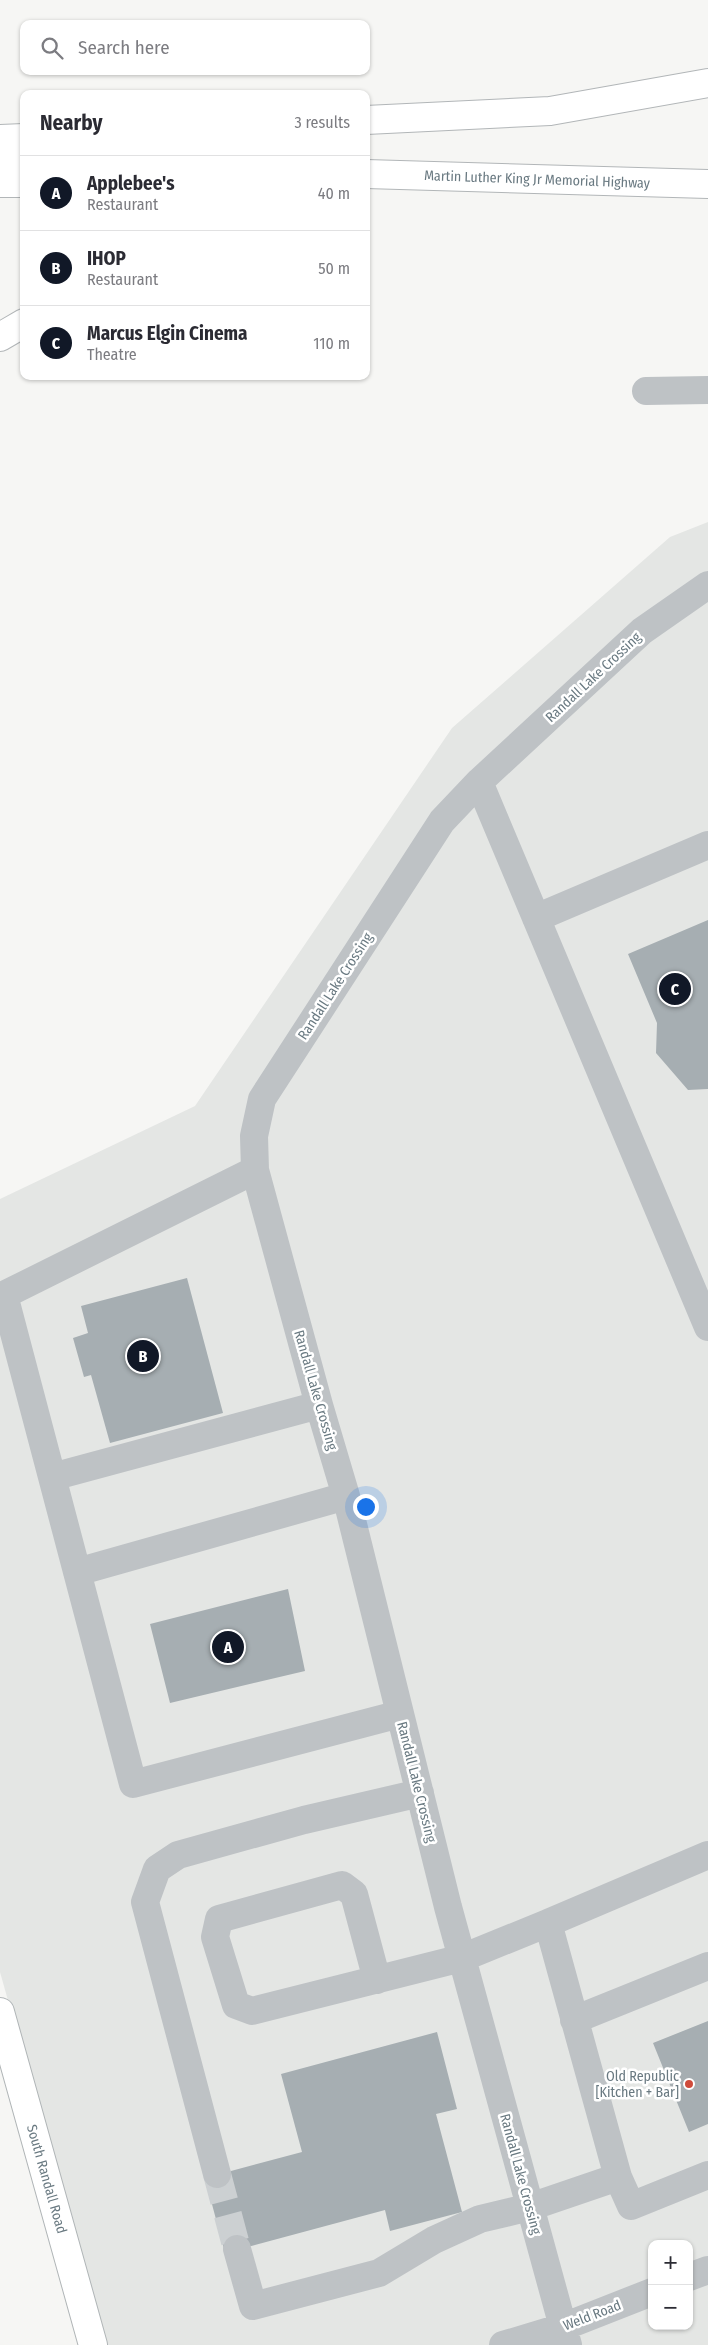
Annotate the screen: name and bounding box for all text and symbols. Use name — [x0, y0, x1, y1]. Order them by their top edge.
search box — [20, 20, 370, 75]
icon: search — [38, 34, 66, 62]
text: Search here — [78, 36, 170, 59]
text: Nearby — [40, 110, 102, 136]
text: 3 results — [294, 113, 350, 132]
street label: Martin Luther King Jr Memorial Highway — [424, 167, 651, 192]
text: Applebee's — [87, 172, 174, 195]
text: A — [52, 184, 60, 203]
text: 40 m — [318, 184, 350, 203]
text: Restaurant — [87, 195, 158, 214]
text: IHOP — [87, 247, 126, 270]
text: B — [52, 259, 60, 278]
text: 50 m — [318, 259, 350, 278]
text: Restaurant — [87, 270, 158, 289]
text: Marcus Elgin Cinema — [87, 322, 248, 345]
text: C — [52, 334, 60, 353]
text: 110 m — [313, 334, 350, 353]
text: Theatre — [87, 345, 137, 364]
street label: Randall Lake Crossing — [542, 628, 645, 726]
street label: Randall Lake Crossing — [294, 929, 377, 1043]
pin: C — [659, 970, 691, 1008]
street label: Randall Lake Crossing — [290, 1328, 341, 1453]
pin: B — [127, 1337, 159, 1375]
your location — [353, 1494, 379, 1520]
pin: A — [212, 1628, 244, 1666]
street label: Randall Lake Crossing — [393, 1720, 440, 1845]
place label: Old Republic [Kitchen + Bar] — [596, 2068, 679, 2101]
marker: Old Republic [Kitchen + Bar] — [683, 2078, 695, 2090]
street label: Randall Lake Crossing — [496, 2112, 545, 2237]
street label: South Randall Road — [23, 2123, 70, 2236]
map controls — [648, 2240, 693, 2330]
button: + — [648, 2240, 693, 2285]
button: − — [648, 2285, 693, 2330]
street label: Weld Road — [561, 2297, 624, 2334]

